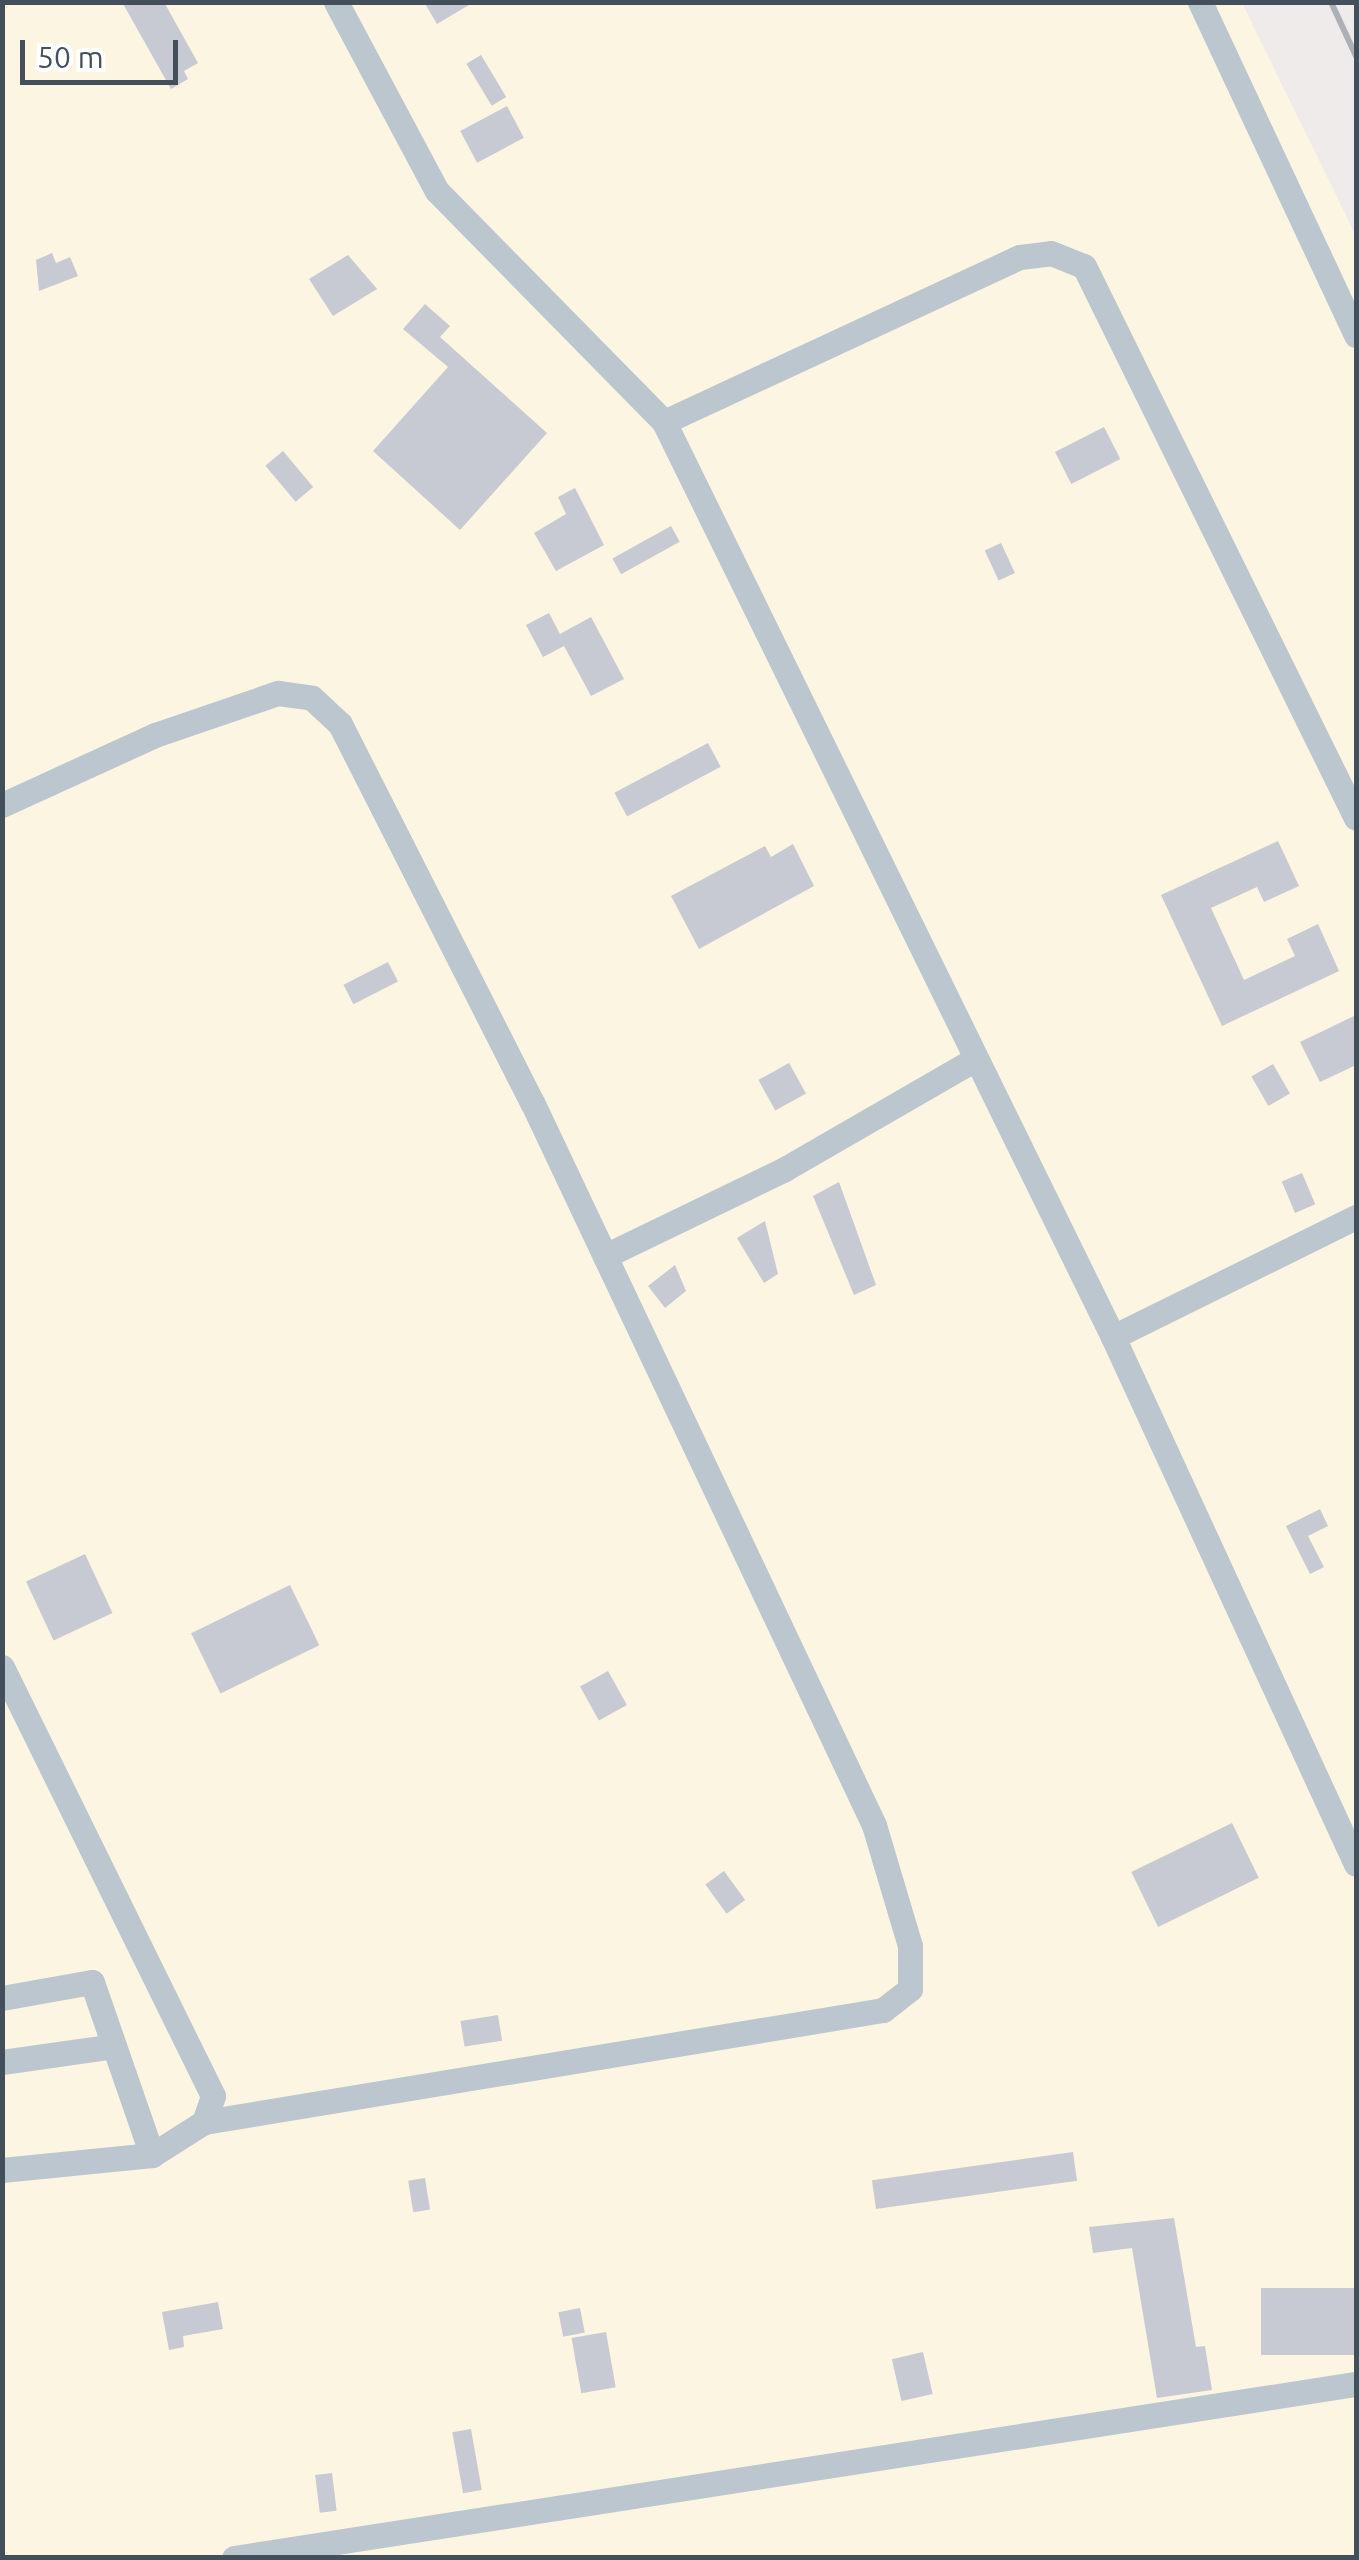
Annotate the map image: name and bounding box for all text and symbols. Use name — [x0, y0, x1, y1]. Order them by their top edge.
scale bar — [25, 20, 182, 82]
text: 50 m — [37, 40, 104, 74]

